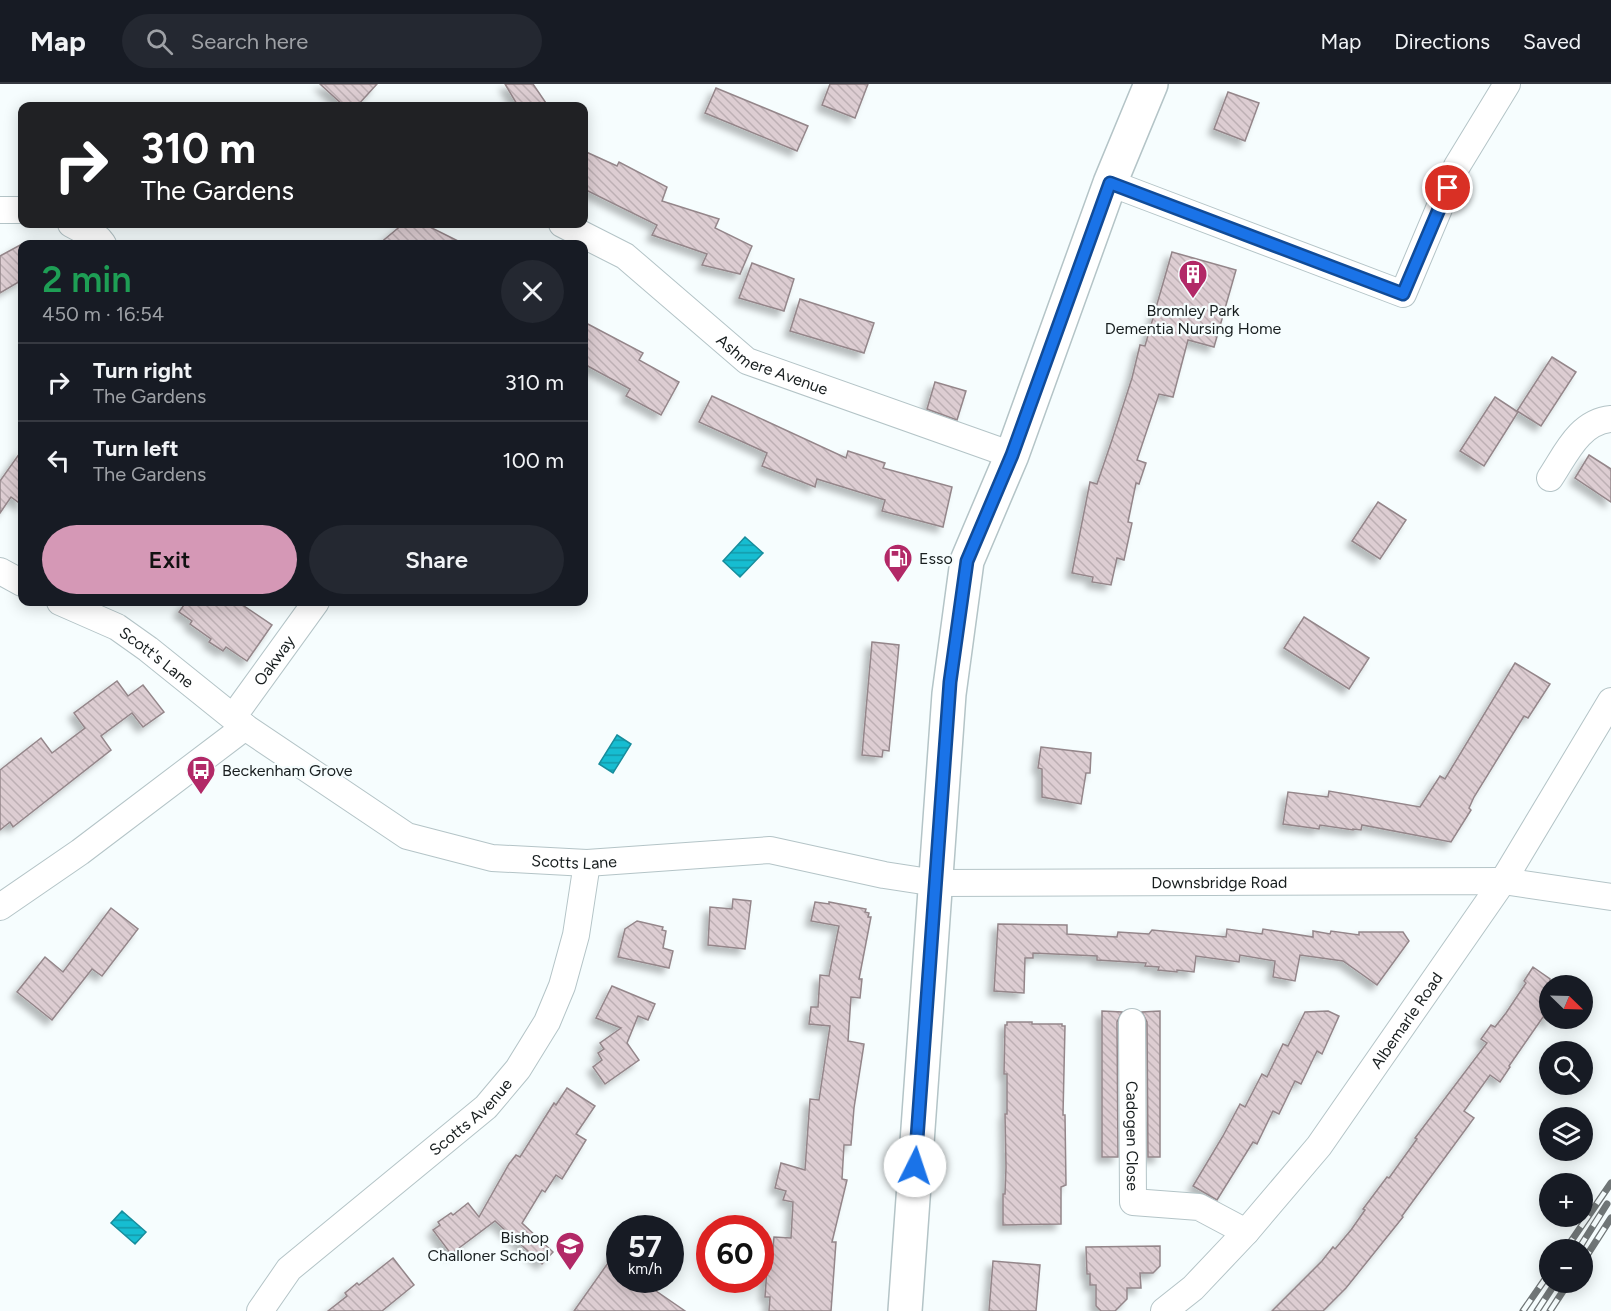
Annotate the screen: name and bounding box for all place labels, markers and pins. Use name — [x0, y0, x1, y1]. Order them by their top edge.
pin — [1422, 162, 1473, 213]
building icon: Bromley Park Dementia Nursing Home — [1177, 258, 1209, 300]
place label: Bromley Park Dementia Nursing Home — [1105, 301, 1282, 338]
fuel station icon: Esso — [882, 542, 914, 584]
place label: Esso — [919, 549, 953, 568]
bus stop icon: Beckenham Grove — [185, 754, 217, 796]
place label: Beckenham Grove — [222, 761, 353, 780]
place label: Bishop Challoner School — [428, 1228, 549, 1265]
school or university icon: Bishop Challoner School — [554, 1230, 586, 1272]

